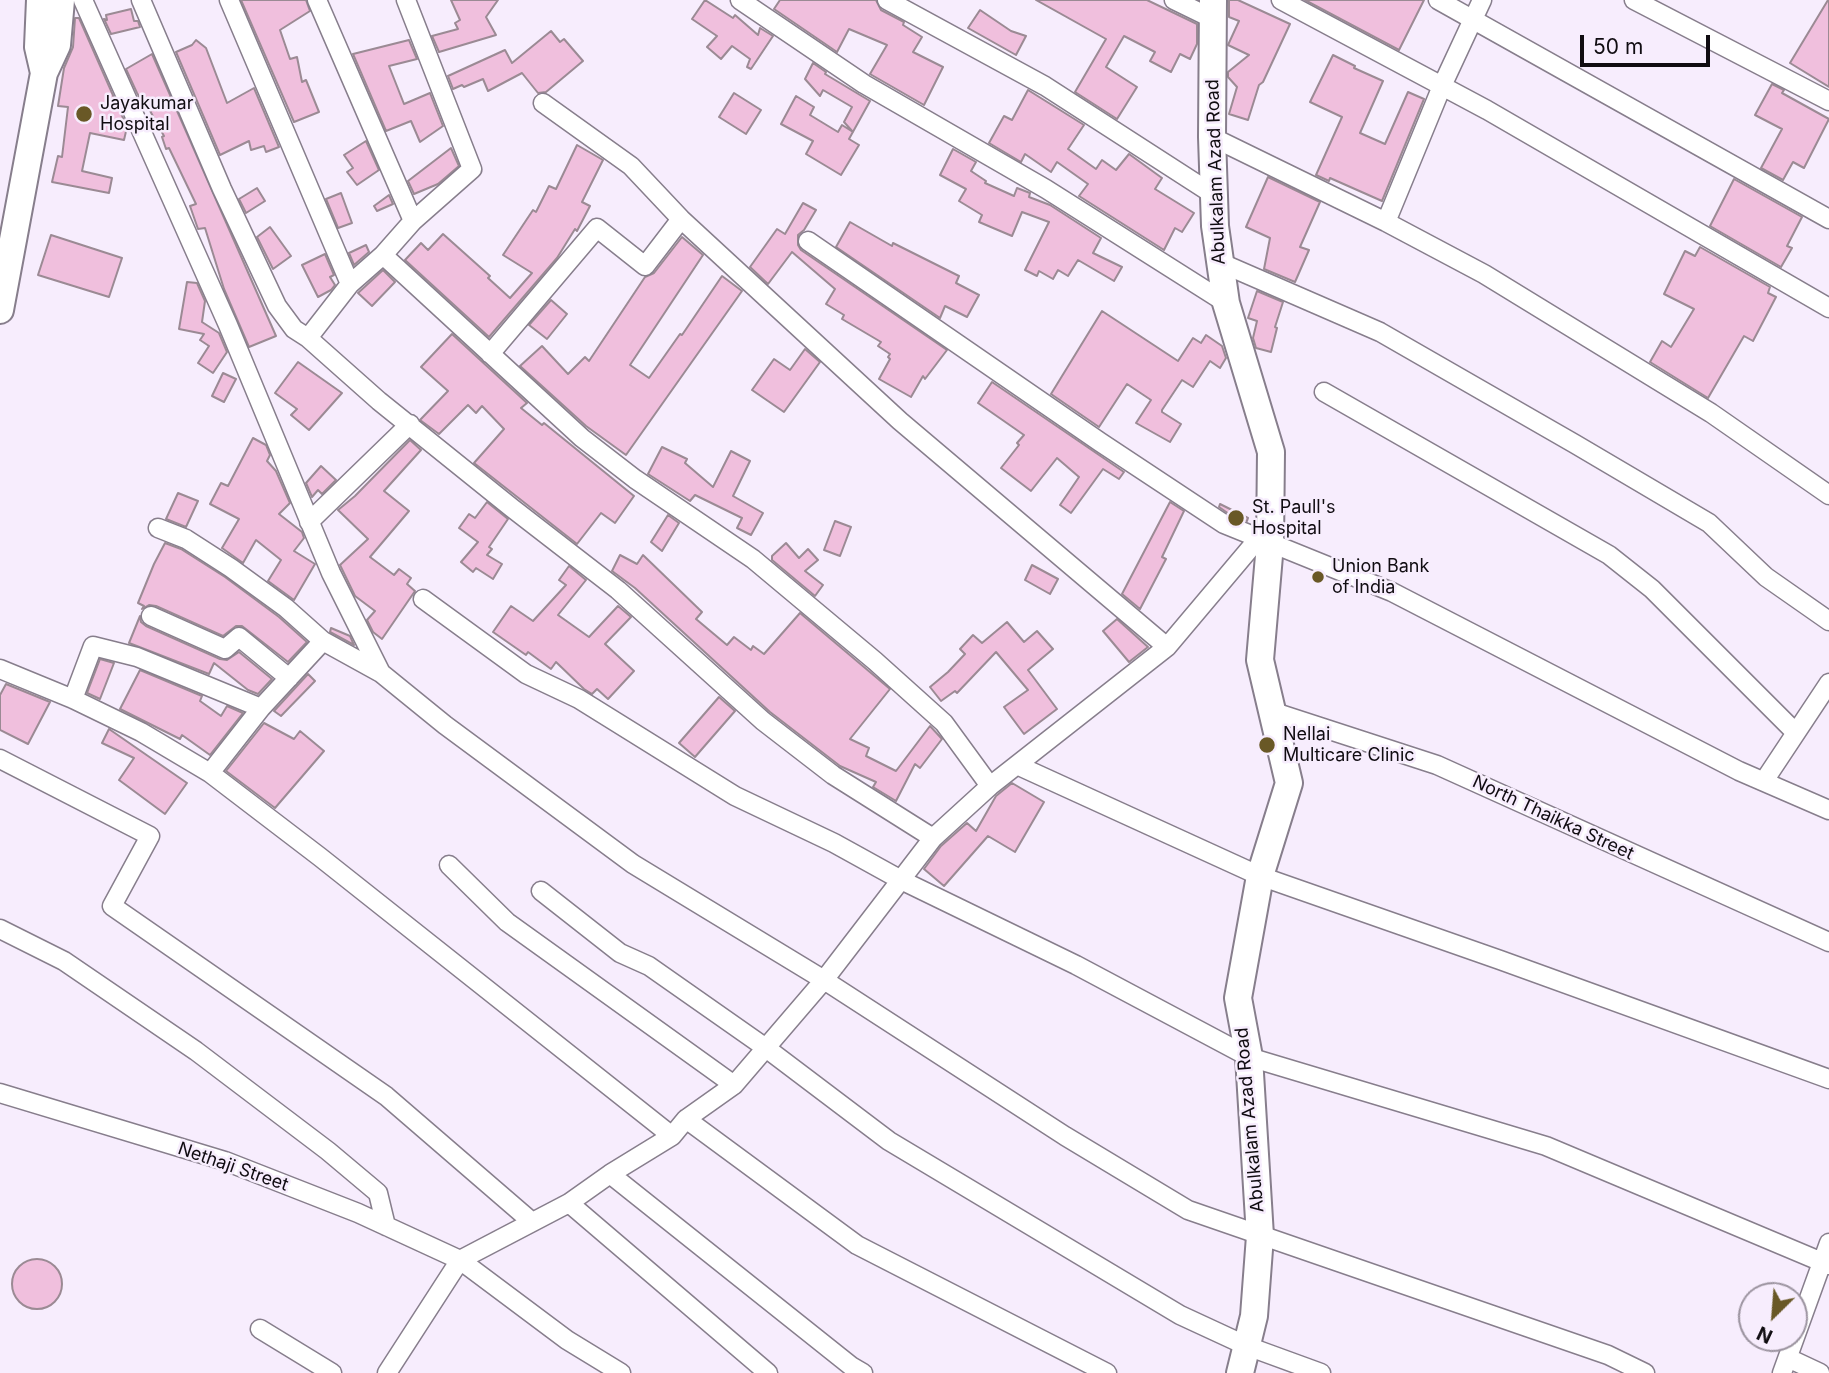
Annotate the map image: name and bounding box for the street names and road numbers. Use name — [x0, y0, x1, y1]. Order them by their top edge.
street label: Abulkalam Azad Road — [1202, 79, 1230, 265]
street label: North Thaikka Street — [1469, 771, 1637, 865]
street label: Abulkalam Azad Road — [1231, 1027, 1269, 1213]
street label: Nethaji Street — [175, 1138, 291, 1196]

